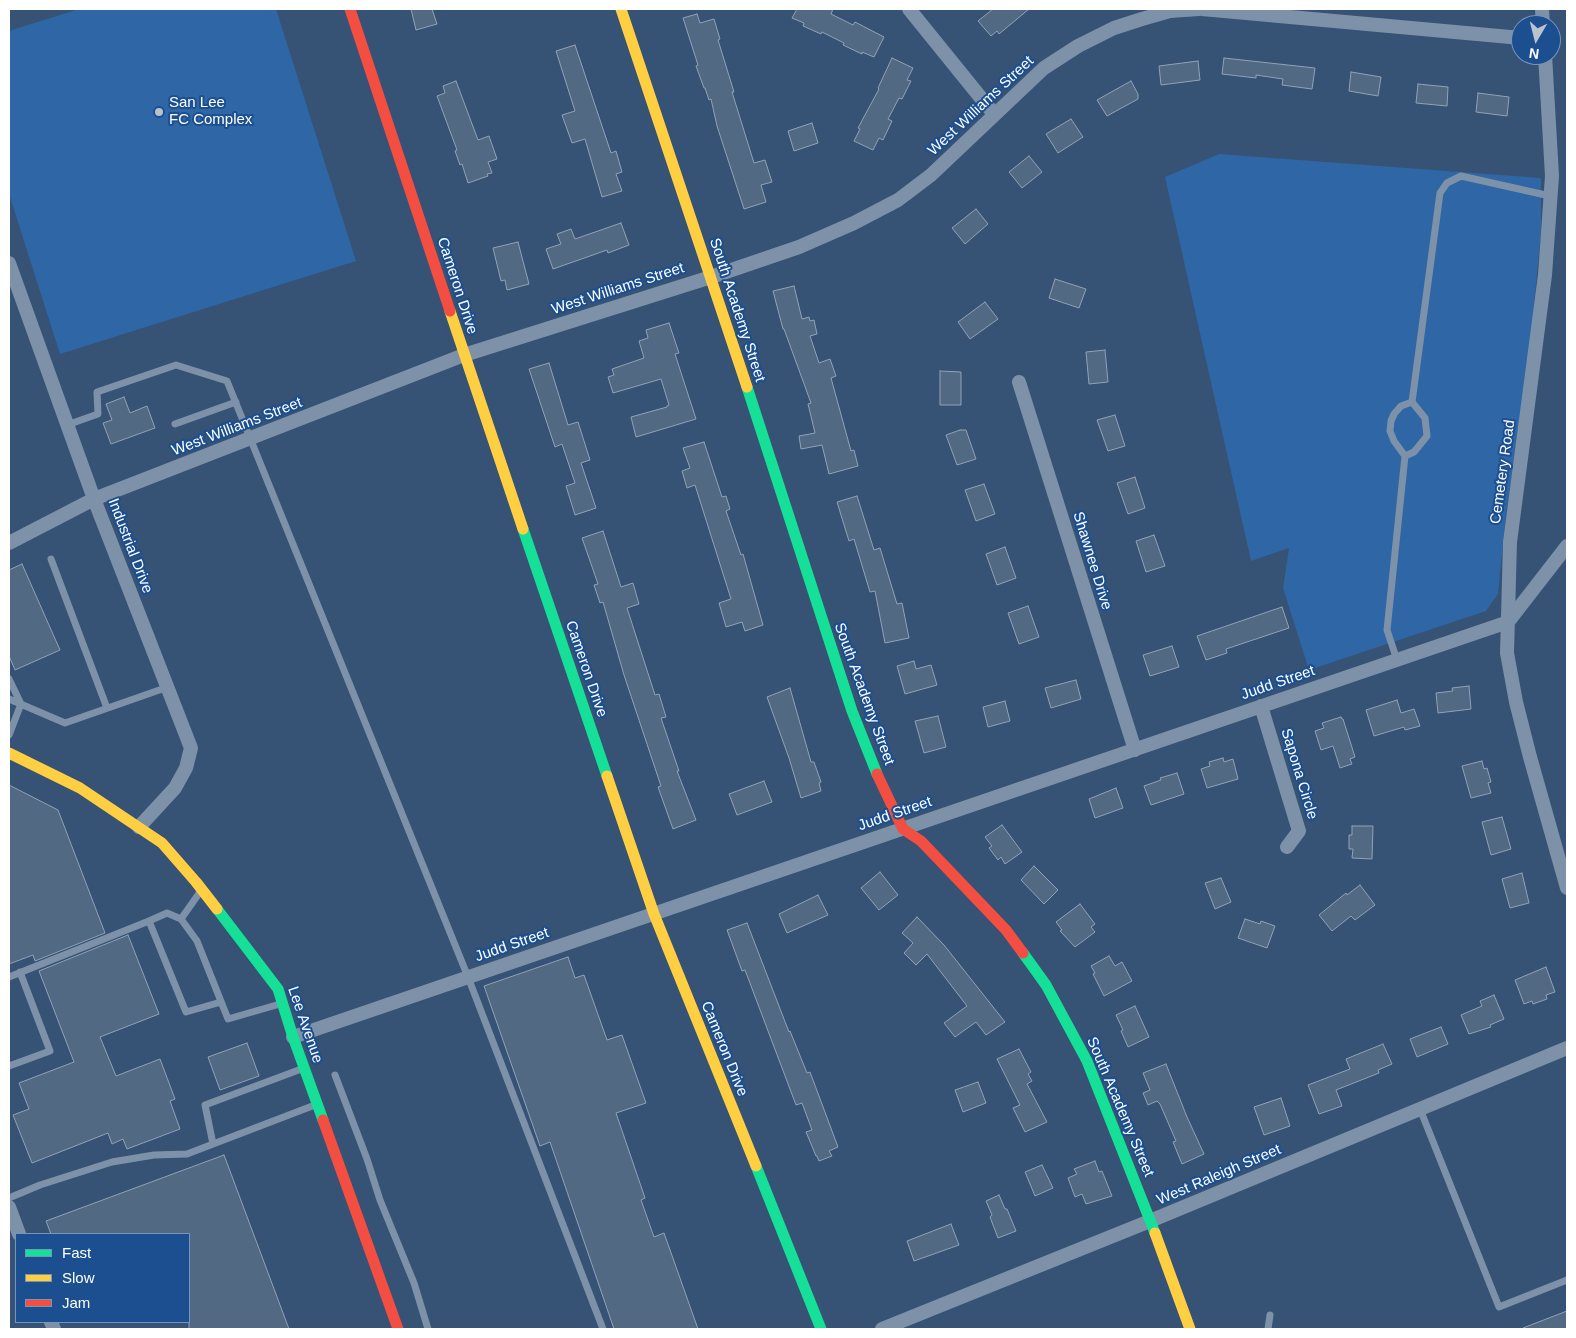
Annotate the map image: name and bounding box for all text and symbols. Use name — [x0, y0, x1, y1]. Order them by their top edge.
north arrow — [1511, 15, 1561, 65]
text: N — [1528, 45, 1540, 62]
street label: West Williams Street — [924, 52, 1038, 160]
place label: San Lee FC Complex — [169, 94, 252, 129]
marker: San Lee FC Complex — [153, 106, 165, 118]
street label: Cameron Drive — [433, 235, 481, 337]
street label: South Academy Street — [705, 236, 769, 384]
street label: West Williams Street — [550, 259, 686, 319]
street label: West Williams Street — [169, 394, 305, 460]
street label: Cemetery Road — [1487, 419, 1519, 525]
street label: Industrial Drive — [104, 496, 156, 596]
street label: Shawnee Drive — [1069, 510, 1115, 612]
street label: Cameron Drive — [561, 618, 611, 720]
street label: South Academy Street — [830, 620, 898, 768]
street label: Judd Street — [1239, 662, 1317, 704]
street label: Sapona Circle — [1277, 726, 1321, 822]
street label: Judd Street — [856, 793, 934, 835]
street label: Judd Street — [473, 924, 551, 966]
street label: Lee Avenue — [284, 984, 326, 1066]
street label: Cameron Drive — [697, 999, 751, 1099]
street label: South Academy Street — [1082, 1034, 1158, 1180]
street label: West Raleigh Street — [1154, 1141, 1284, 1209]
legend — [15, 1233, 190, 1323]
text: Fast — [62, 1244, 91, 1261]
text: Slow — [62, 1269, 95, 1286]
text: Jam — [62, 1294, 90, 1311]

